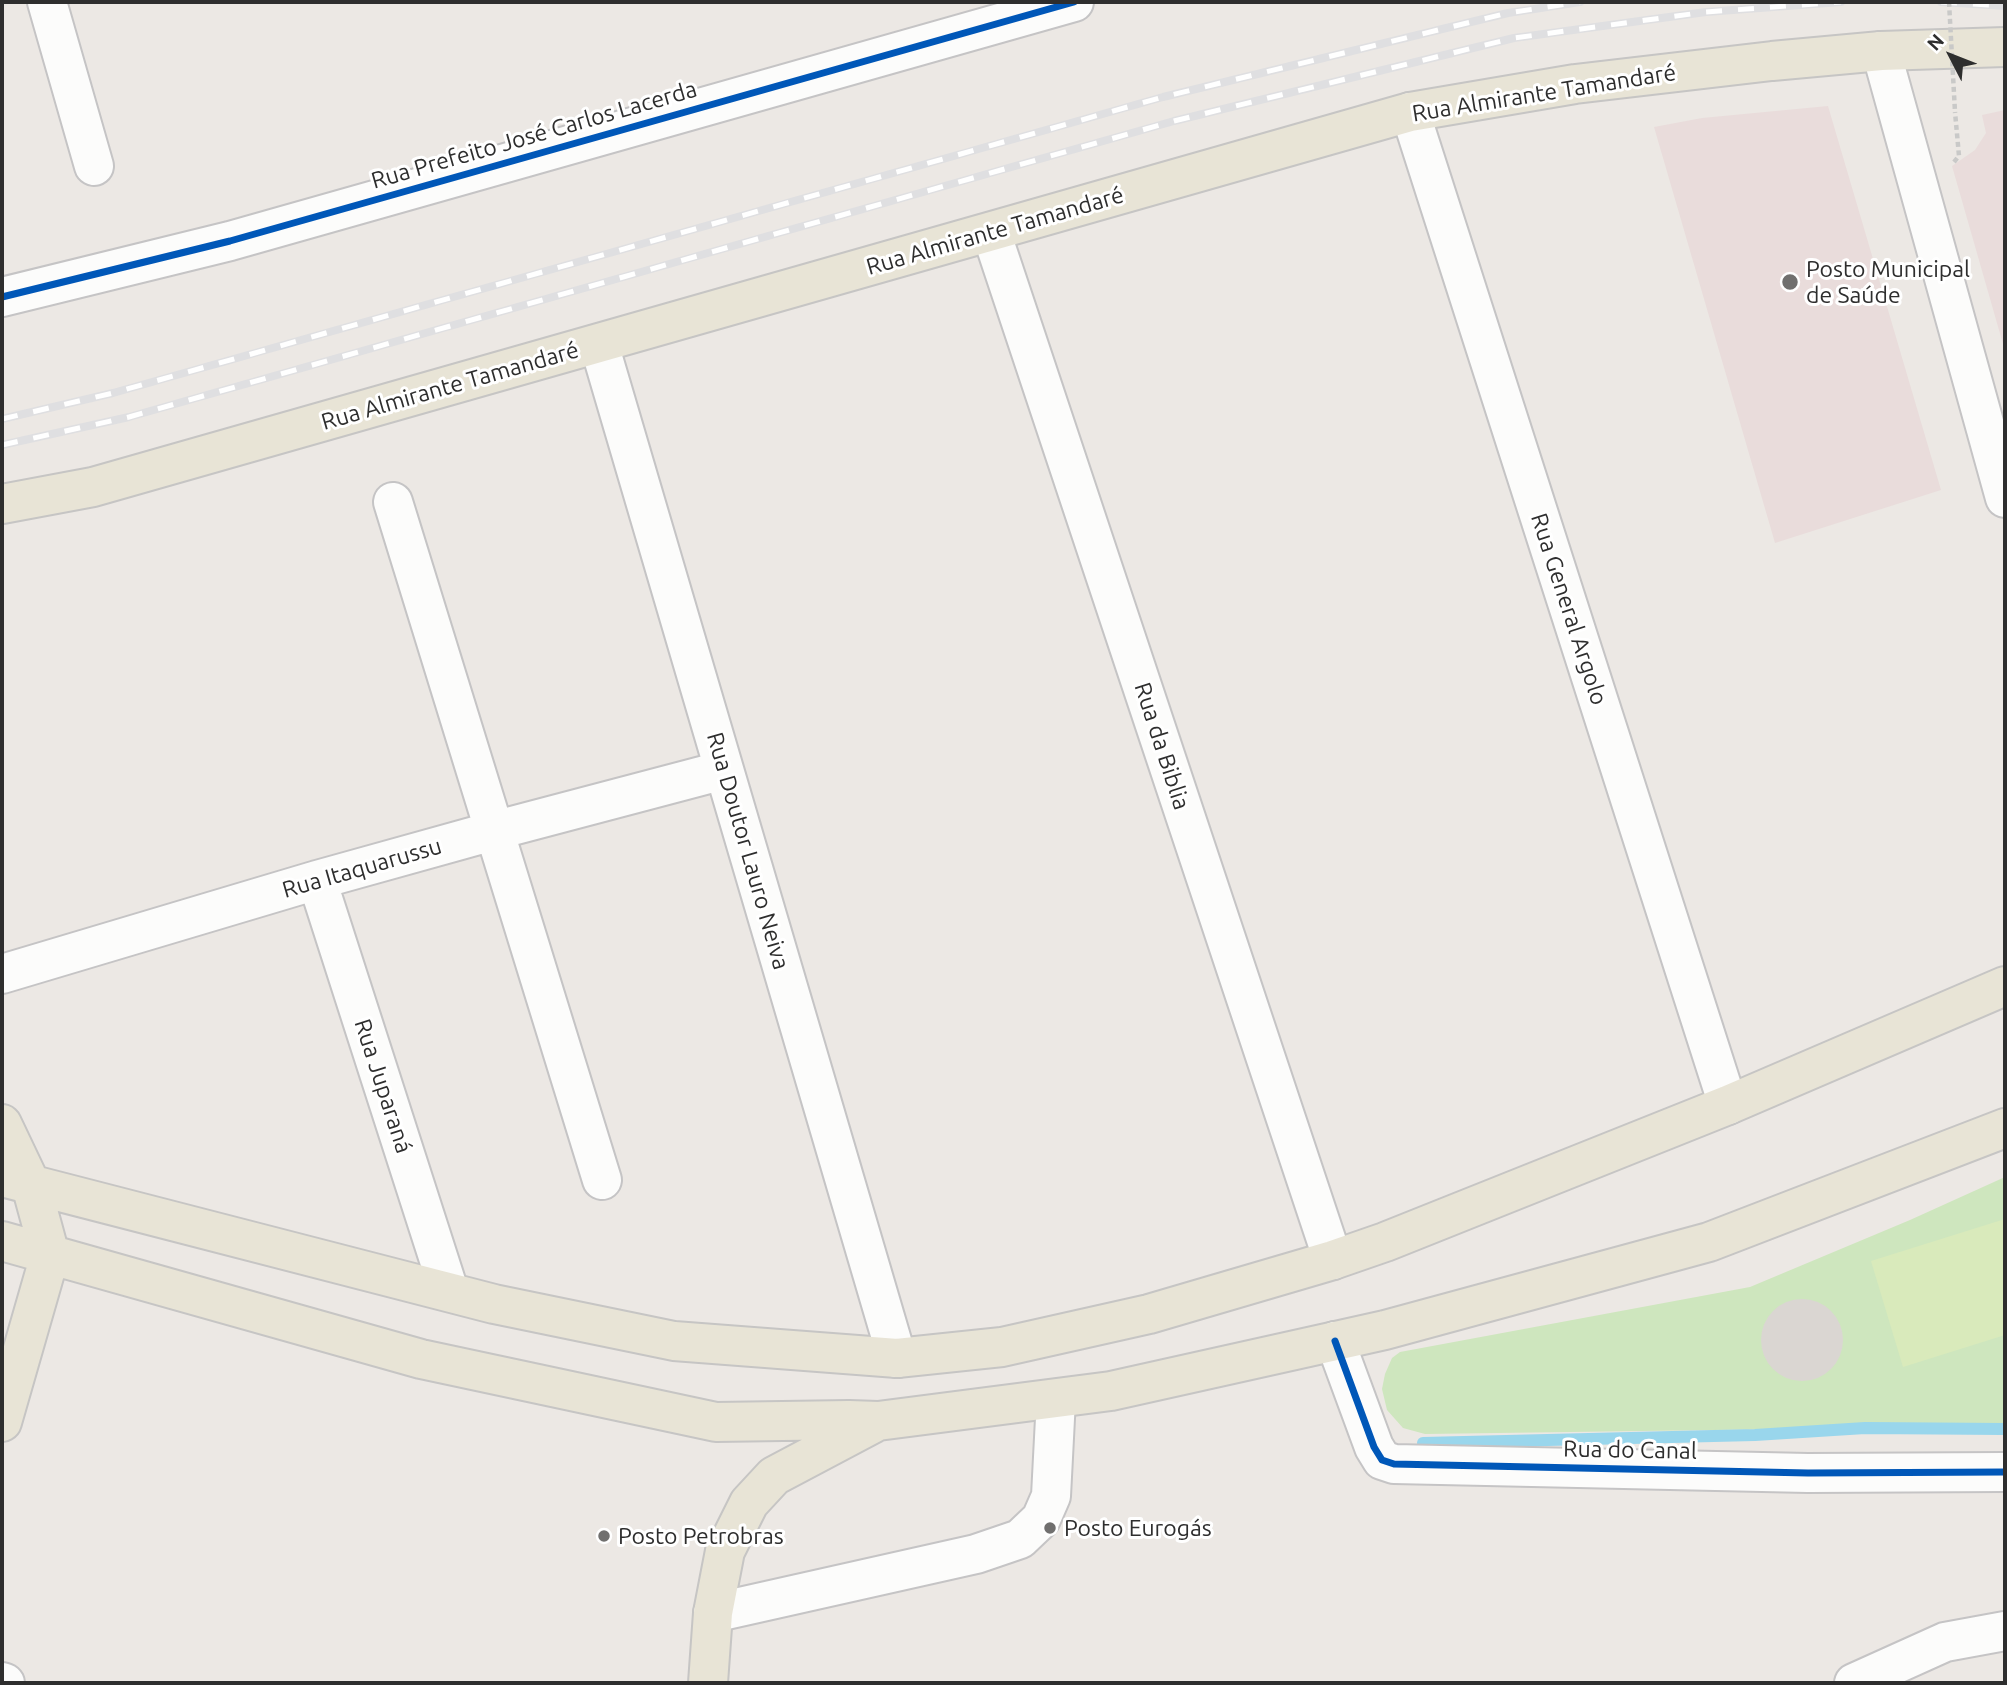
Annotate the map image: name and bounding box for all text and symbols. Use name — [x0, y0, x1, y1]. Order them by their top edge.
north arrow — [1916, 21, 1986, 91]
text: N — [1922, 29, 1948, 55]
street label: Rua Almirante Tamandaré — [1410, 59, 1678, 127]
street label: Rua Prefeito José Carlos Lacerda — [368, 75, 700, 195]
street label: Rua Almirante Tamandaré — [863, 181, 1127, 281]
place label: Posto Municipal de Saúde — [1806, 255, 1970, 309]
marker: Posto Municipal de Saúde — [1780, 272, 1800, 292]
street label: Rua Almirante Tamandaré — [318, 336, 582, 436]
street label: Rua General Argolo — [1525, 510, 1613, 708]
street label: Rua da Biblia — [1128, 679, 1196, 813]
street label: Rua Doutor Lauro Neiva — [701, 729, 795, 973]
street label: Rua Itaquarussu — [279, 832, 445, 904]
street label: Rua Juparaná — [348, 1015, 418, 1157]
street label: Rua do Canal — [1563, 1435, 1697, 1465]
place label: Posto Eurogás — [1064, 1514, 1212, 1542]
marker: Posto Eurogás — [1042, 1520, 1058, 1536]
place label: Posto Petrobras — [618, 1522, 784, 1550]
marker: Posto Petrobras — [596, 1528, 612, 1544]

